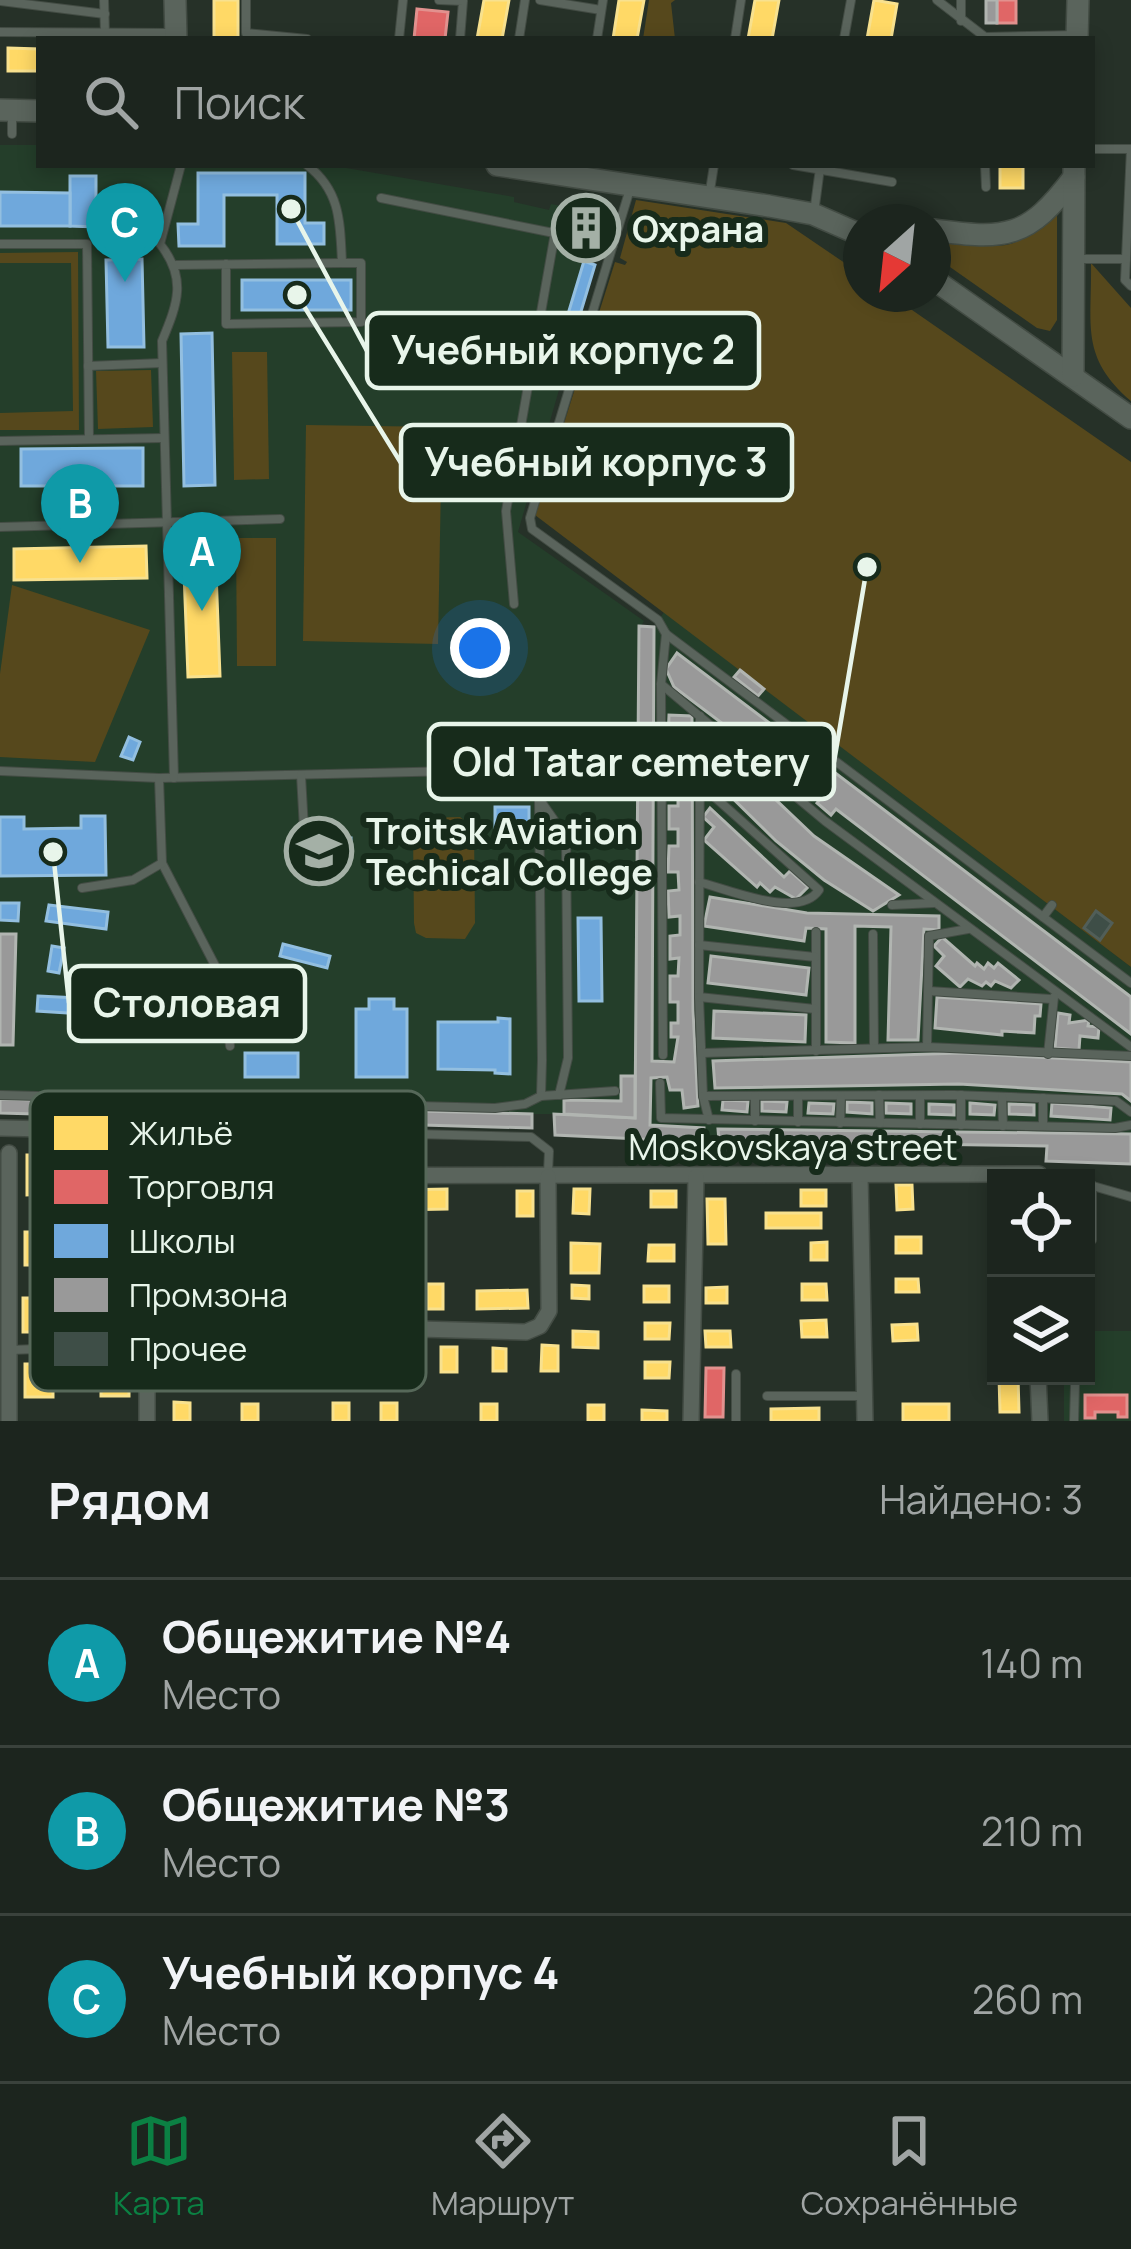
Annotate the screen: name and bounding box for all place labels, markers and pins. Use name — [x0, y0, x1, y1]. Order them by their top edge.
pin: C — [86, 183, 164, 282]
building icon: Охрана — [551, 193, 621, 263]
place label: Охрана — [632, 204, 764, 253]
callout: Учебный корпус 2 — [367, 313, 759, 388]
callout: Учебный корпус 3 — [401, 425, 792, 500]
pin: B — [41, 464, 119, 563]
pin: A — [163, 512, 241, 611]
callout: Old Tatar cemetery — [429, 724, 834, 799]
place label: Troitsk Aviation Techical College — [366, 806, 653, 896]
school or university icon: Troitsk Aviation Techical College — [284, 816, 354, 886]
callout: Столовая — [69, 966, 305, 1041]

